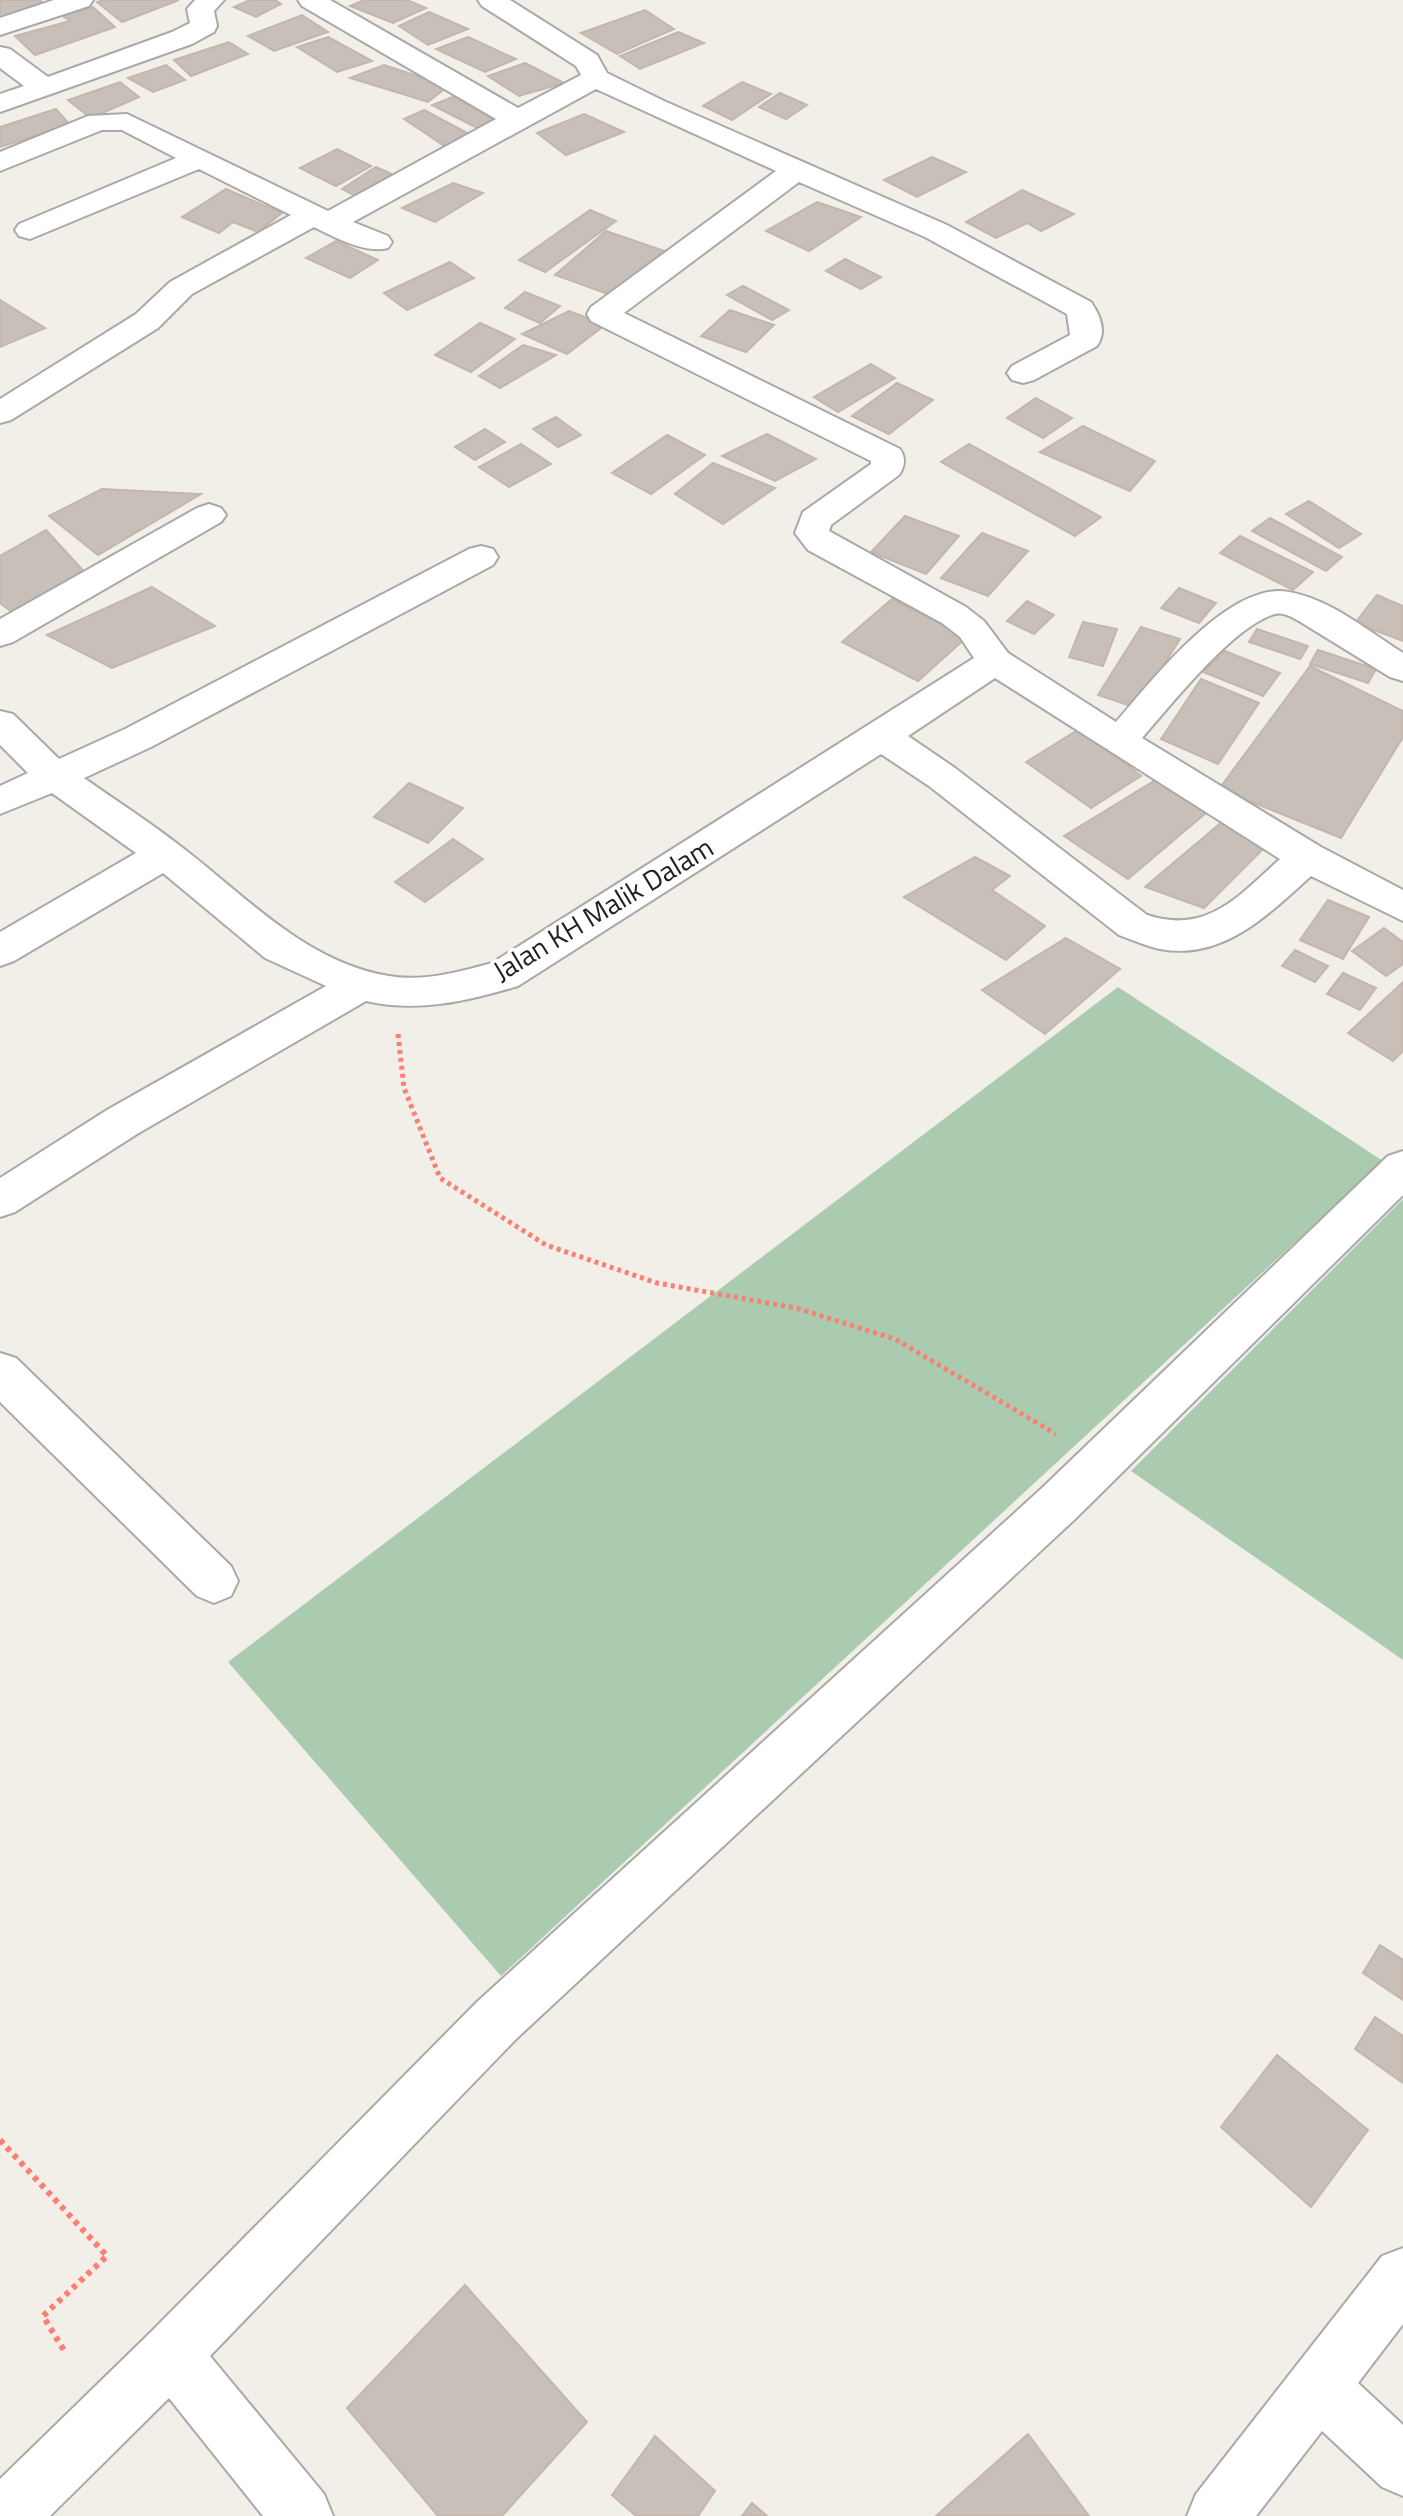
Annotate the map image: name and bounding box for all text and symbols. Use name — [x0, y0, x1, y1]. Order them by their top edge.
street label: Jalan KH Malik Dalam — [484, 826, 721, 992]

